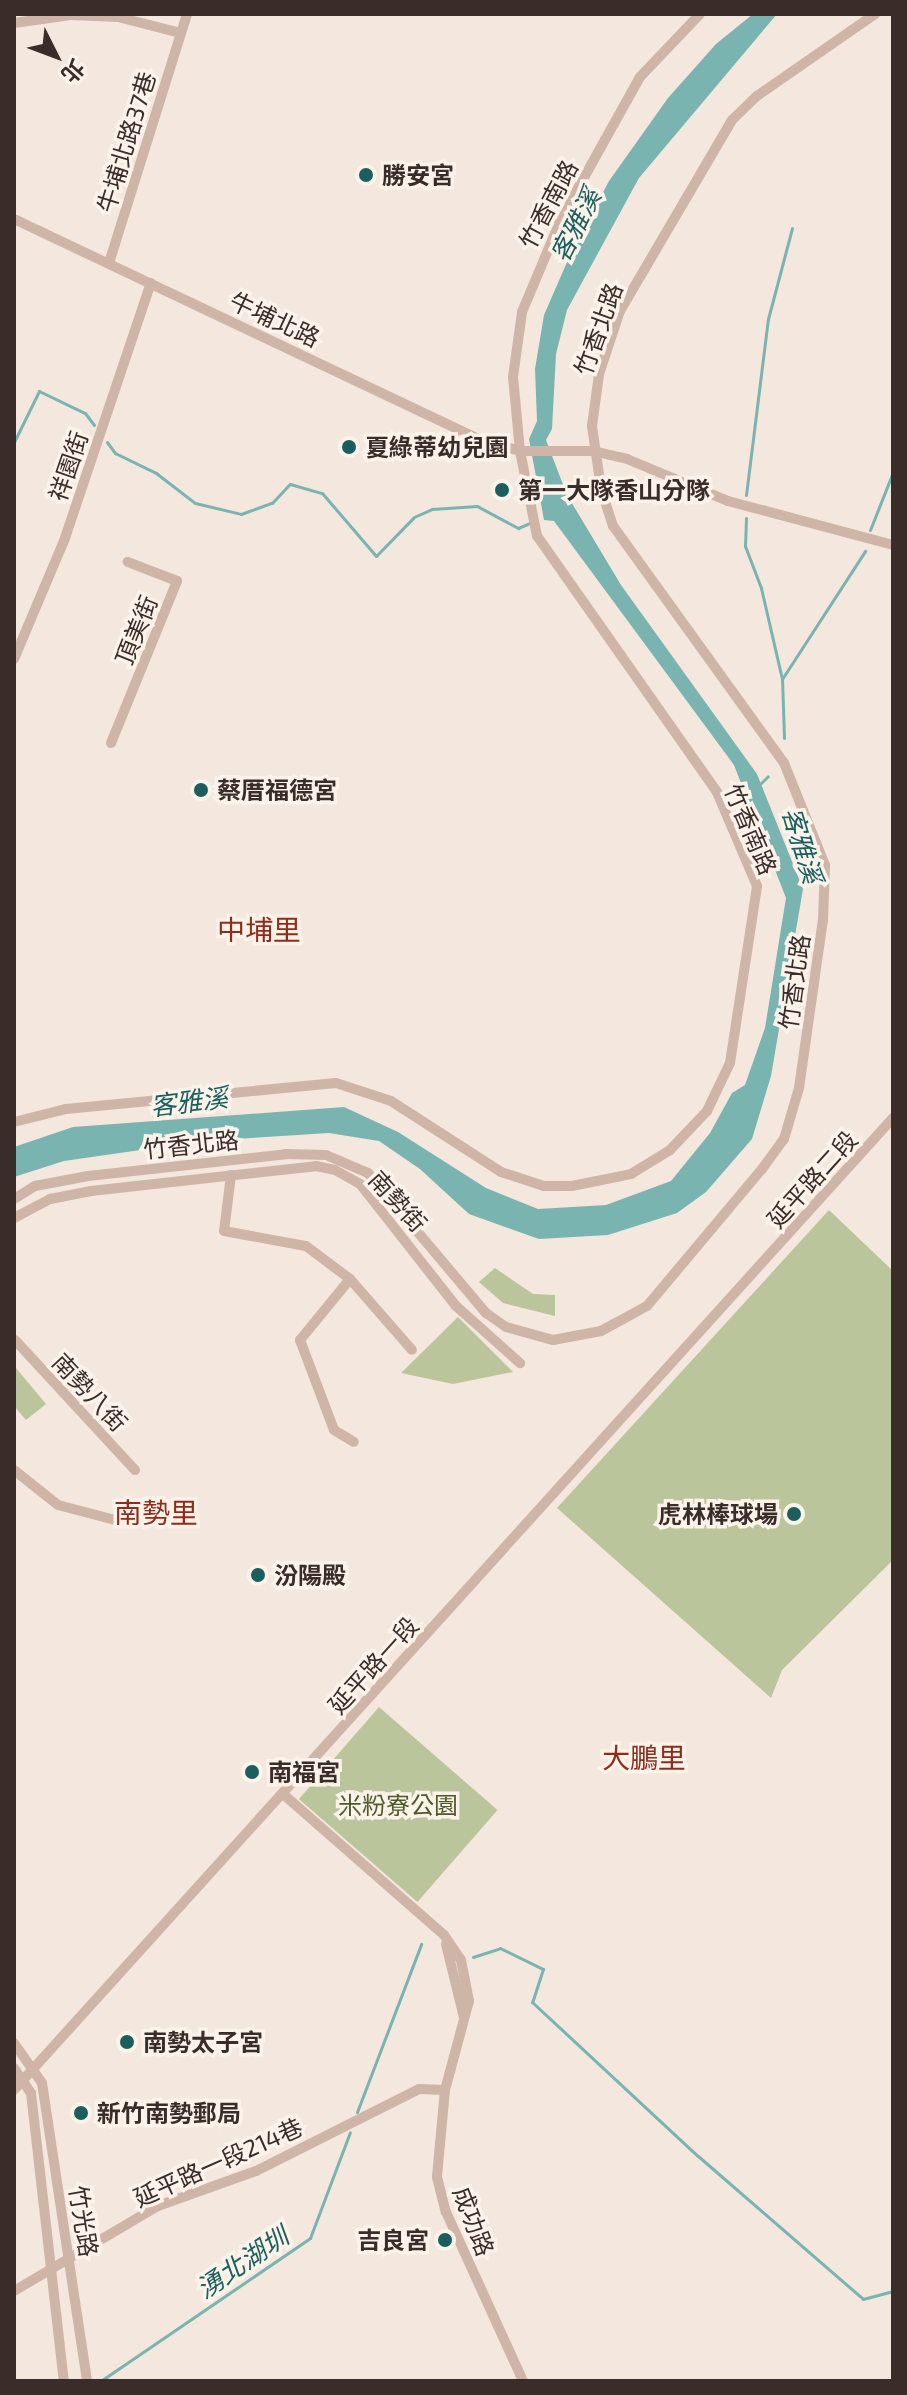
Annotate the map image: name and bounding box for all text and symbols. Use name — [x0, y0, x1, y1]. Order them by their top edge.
north arrow — [16, 16, 96, 96]
text: 北 — [57, 55, 91, 89]
street label: 牛埔北路37巷 — [91, 68, 161, 216]
street label: 竹香南路 — [513, 155, 583, 253]
place label: 勝安宮 — [382, 161, 454, 189]
marker: 勝安宮 — [357, 166, 375, 184]
water label: 客雅溪 — [543, 183, 607, 267]
street label: 竹香北路 — [568, 279, 628, 379]
street label: 牛埔北路 — [225, 286, 325, 352]
street label: 祥園街 — [43, 427, 93, 505]
place label: 夏綠蒂幼兒園 — [365, 433, 509, 461]
marker: 夏綠蒂幼兒園 — [340, 438, 358, 456]
place label: 第一大隊香山分隊 — [518, 476, 710, 504]
marker: 第一大隊香山分隊 — [493, 481, 511, 499]
street label: 頂美街 — [109, 591, 163, 669]
place label: 蔡厝福德宮 — [217, 776, 337, 804]
street label: 竹香南路 — [719, 779, 783, 879]
marker: 蔡厝福德宮 — [192, 781, 210, 799]
water label: 客雅溪 — [777, 803, 829, 887]
district label: 中埔里 — [217, 912, 301, 946]
street label: 竹香北路 — [773, 932, 815, 1032]
water label: 客雅溪 — [148, 1081, 230, 1121]
street label: 竹香北路 — [142, 1125, 240, 1163]
street label: 延平路二段 — [761, 1125, 863, 1233]
street label: 南勢街 — [363, 1165, 433, 1237]
street label: 南勢八街 — [47, 1347, 133, 1437]
district label: 南勢里 — [114, 1495, 198, 1529]
place label: 虎林棒球場 — [658, 1500, 778, 1528]
marker: 虎林棒球場 — [785, 1505, 803, 1523]
place label: 汾陽殿 — [274, 1561, 346, 1589]
marker: 汾陽殿 — [249, 1566, 267, 1584]
street label: 延平路一段 — [322, 1611, 424, 1719]
district label: 大鵬里 — [602, 1740, 686, 1774]
place label: 南福宮 — [268, 1758, 340, 1786]
marker: 南福宮 — [243, 1763, 261, 1781]
park label: 米粉寮公園 — [338, 1791, 458, 1819]
place label: 南勢太子宮 — [143, 2028, 263, 2056]
marker: 南勢太子宮 — [118, 2033, 136, 2051]
place label: 新竹南勢郵局 — [97, 2099, 241, 2127]
marker: 新竹南勢郵局 — [72, 2104, 90, 2122]
street label: 延平路一段214巷 — [129, 2112, 307, 2212]
street label: 成功路 — [448, 2182, 500, 2260]
street label: 竹光路 — [64, 2183, 104, 2259]
water label: 湧北湖圳 — [190, 2220, 294, 2304]
place label: 吉良宮 — [357, 2226, 429, 2254]
marker: 吉良宮 — [436, 2231, 454, 2249]

